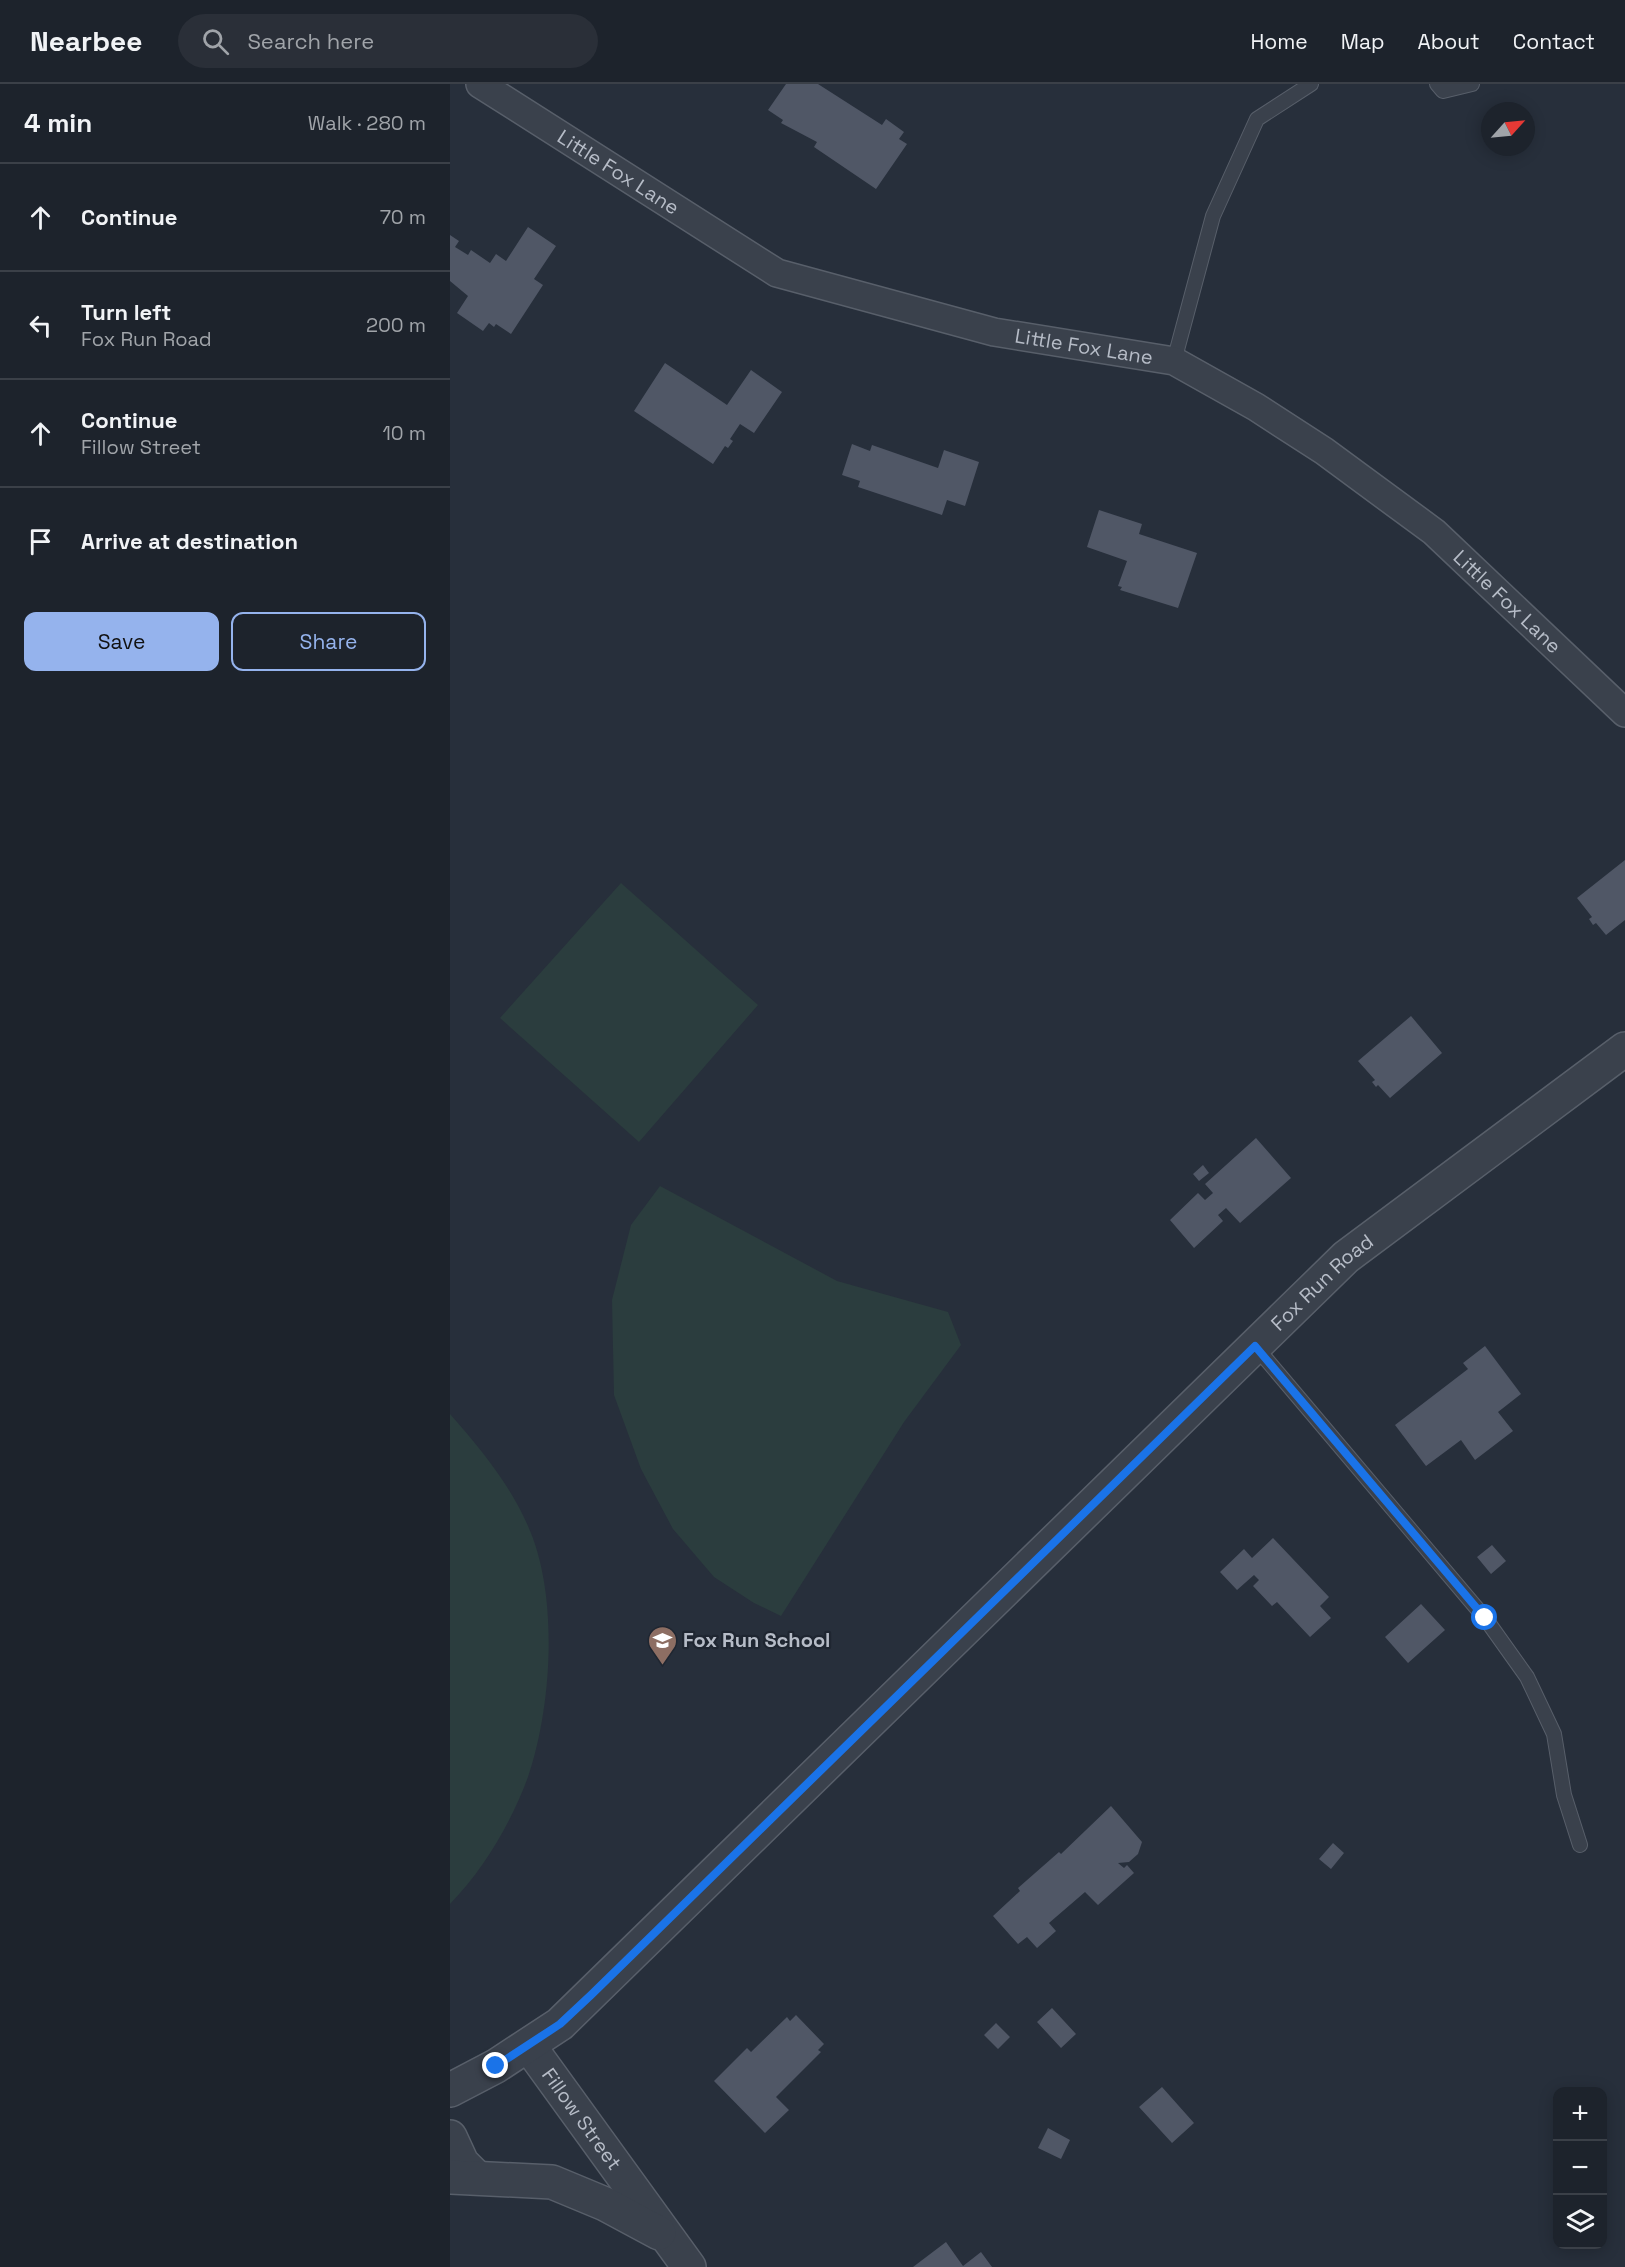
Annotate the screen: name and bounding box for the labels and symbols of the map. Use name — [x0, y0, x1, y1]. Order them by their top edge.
north arrow — [1481, 102, 1535, 156]
street label: Little Fox Lane — [553, 124, 684, 220]
street label: Little Fox Lane — [1013, 323, 1155, 370]
street label: Little Fox Lane — [1448, 544, 1567, 659]
street label: Fox Run Road — [1265, 1228, 1378, 1336]
route start — [1471, 1604, 1497, 1630]
school or university icon: Fox Run School — [646, 1624, 678, 1666]
place label: Fox Run School — [683, 1627, 830, 1653]
route end — [482, 2052, 508, 2078]
street label: Fillow Street — [536, 2063, 628, 2175]

